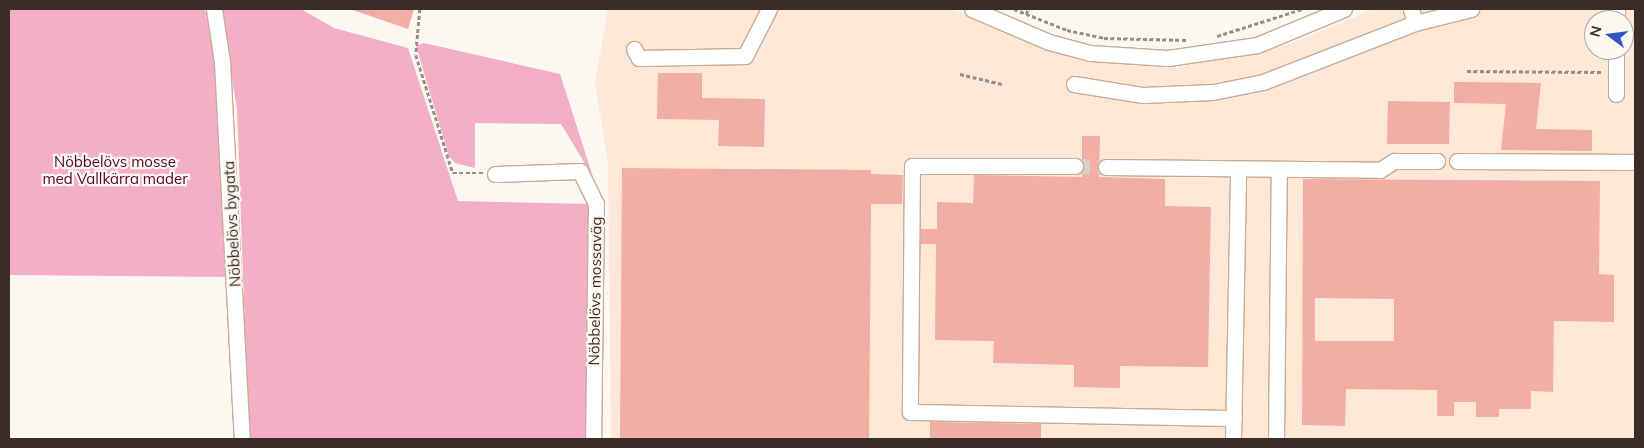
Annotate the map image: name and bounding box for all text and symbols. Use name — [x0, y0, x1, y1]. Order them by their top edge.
north arrow — [1584, 10, 1634, 60]
text: N — [1585, 24, 1606, 39]
park label: Nöbbelövs mosse med Vallkärra mader — [42, 152, 188, 187]
street label: Nöbbelövs bygata — [220, 161, 244, 287]
street label: Nöbbelövs mossaväg — [585, 217, 605, 365]

